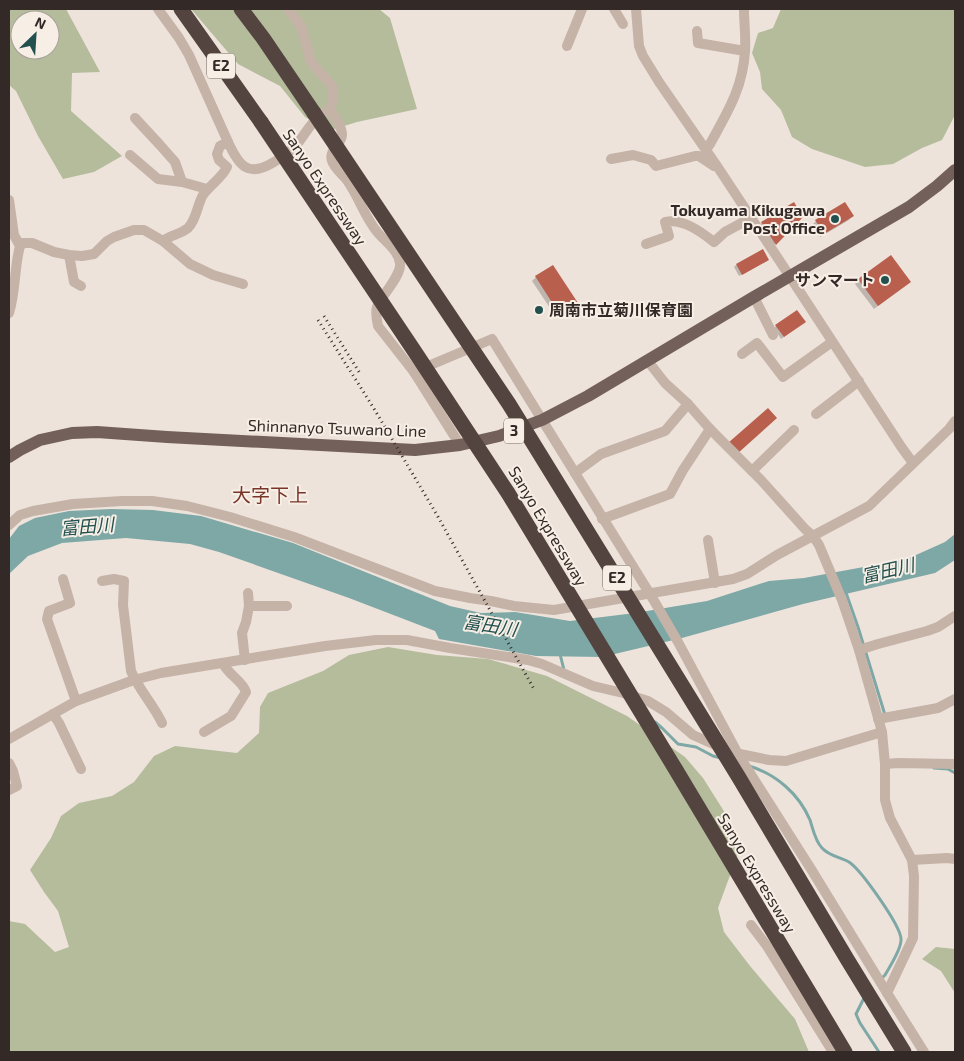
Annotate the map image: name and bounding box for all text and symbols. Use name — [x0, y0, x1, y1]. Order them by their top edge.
north arrow — [10, 10, 60, 60]
text: N — [33, 13, 49, 33]
road number: E2 — [207, 54, 235, 78]
street label: Sanyo Expressway — [279, 125, 372, 249]
place label: Tokuyama Kikugawa Post Office — [670, 200, 825, 237]
marker: Tokuyama Kikugawa Post Office — [829, 213, 841, 225]
place label: サンマート — [795, 270, 875, 289]
marker: サンマート — [879, 274, 891, 286]
place label: 周南市立菊川保育園 — [549, 300, 693, 319]
marker: 周南市立菊川保育園 — [533, 304, 545, 316]
street label: Shinnanyo Tsuwano Line — [248, 415, 427, 440]
road number: 3 — [504, 418, 524, 444]
street label: Sanyo Expressway — [505, 462, 592, 589]
district label: 大字下上 — [232, 483, 308, 506]
water label: 富田川 — [59, 513, 117, 539]
water label: 富田川 — [859, 553, 919, 587]
road number: E2 — [603, 566, 631, 590]
water label: 富田川 — [462, 610, 521, 640]
street label: Sanyo Expressway — [714, 809, 801, 936]

